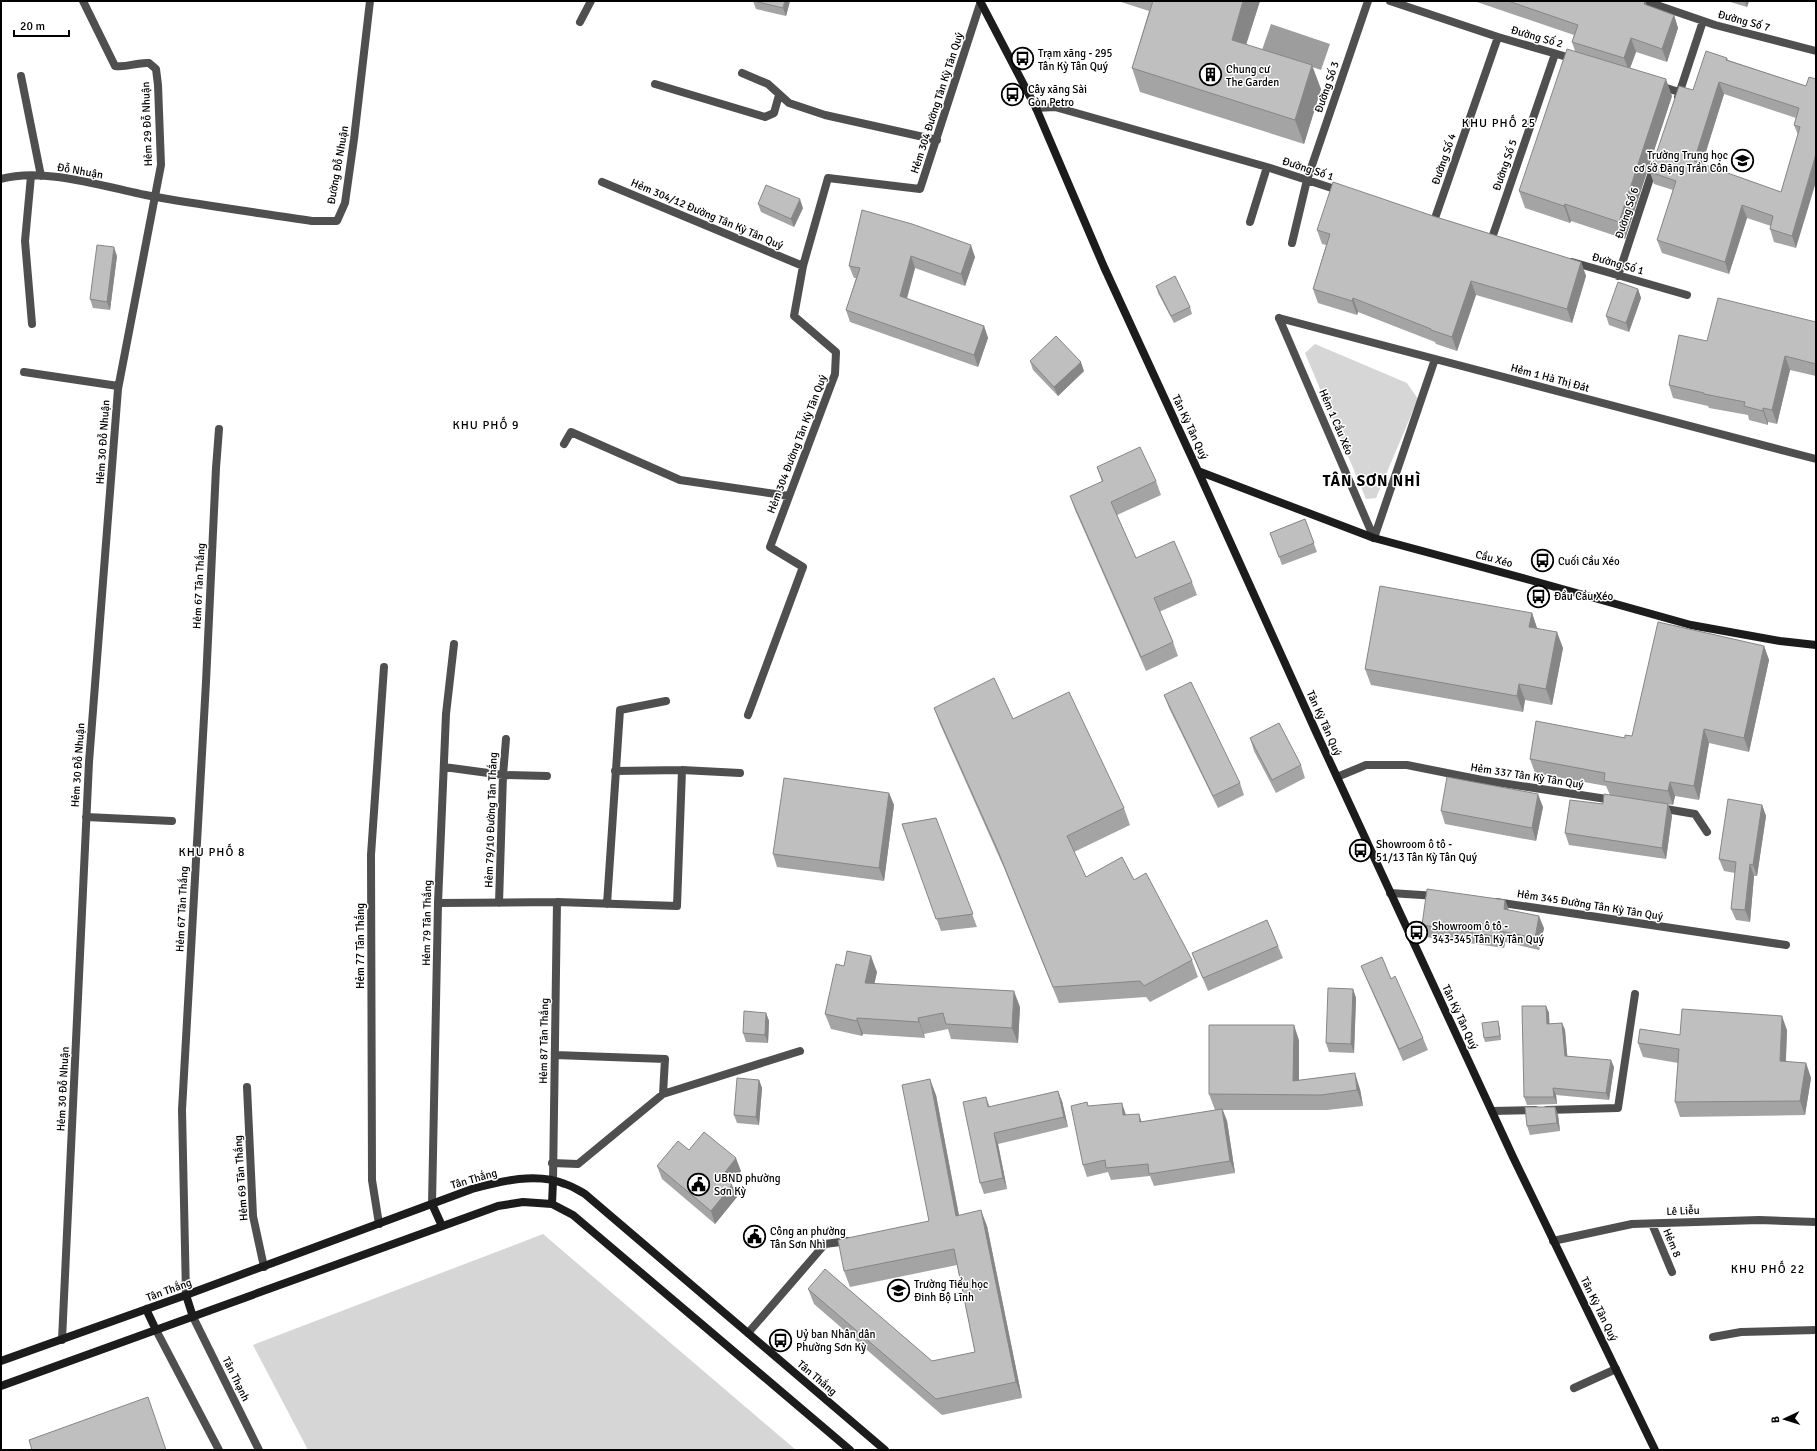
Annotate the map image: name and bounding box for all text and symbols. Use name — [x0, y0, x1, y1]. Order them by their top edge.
street label: Đường Số 7 — [1716, 7, 1772, 34]
scale bar — [14, 12, 69, 38]
text: 20 m — [20, 19, 45, 34]
street label: Đường Số 2 — [1509, 22, 1565, 51]
street label: Hẻm 304 Đường Tân Kỳ Tân Quý — [908, 30, 966, 175]
bus stop icon: Trạm xăng - 295 Tân Kỳ Tân Quý — [1010, 46, 1036, 72]
place label: Trạm xăng - 295 Tân Kỳ Tân Quý — [1038, 47, 1113, 73]
street label: Đường Số 3 — [1311, 59, 1342, 114]
building icon: Chung cư The Garden — [1197, 62, 1223, 88]
place label: Chung cư The Garden — [1226, 63, 1279, 89]
street label: Hẻm 29 Đỗ Nhuận — [138, 81, 155, 167]
bus stop icon: Cây xăng Sài Gòn Petro — [999, 82, 1025, 108]
place label: Cây xăng Sài Gòn Petro — [1028, 83, 1087, 109]
district label: KHU PHỐ 25 — [1462, 114, 1536, 131]
street label: Đường Đỗ Nhuận — [324, 124, 351, 205]
street label: Đường Số 4 — [1428, 131, 1459, 186]
street label: Đường Số 5 — [1489, 137, 1520, 192]
school or university icon: Trường Trung học cơ sở Đặng Trần Côn — [1730, 148, 1756, 174]
place label: Trường Trung học cơ sở Đặng Trần Côn — [1634, 149, 1728, 175]
street label: Đường Số 1 — [1281, 154, 1336, 183]
street label: Đỗ Nhuận — [56, 160, 104, 181]
street label: Hẻm 304/12 Đường Tân Kỳ Tân Quý — [629, 176, 786, 252]
street label: Đường Số 6 — [1612, 185, 1641, 240]
street label: Đường Số 1 — [1590, 249, 1646, 278]
street label: Hẻm 1 Hà Thị Đát — [1509, 361, 1591, 395]
street label: Hẻm 304 Đường Tân Kỳ Tân Quý — [764, 372, 830, 515]
street label: Hẻm 1 Cầu Xéo — [1316, 387, 1357, 457]
street label: Tân Kỳ Tân Quý — [1169, 393, 1211, 462]
street label: Hẻm 30 Đỗ Nhuận — [93, 399, 112, 485]
district label: KHU PHỐ 9 — [453, 416, 519, 433]
district label: TÂN SƠN NHÌ — [1323, 471, 1421, 490]
street label: Hẻm 67 Tân Thắng — [189, 542, 208, 629]
street label: Cầu Xéo — [1474, 547, 1515, 570]
bus stop icon: Cuối Cầu Xéo — [1530, 548, 1556, 574]
place label: Cuối Cầu Xéo — [1558, 554, 1620, 568]
bus stop icon: Đầu Cầu Xéo — [1525, 583, 1551, 609]
place label: Đầu Cầu Xéo — [1554, 589, 1614, 603]
street label: Tân Kỳ Tân Quý — [1304, 688, 1345, 758]
street label: Hẻm 30 Đỗ Nhuận — [68, 722, 87, 808]
street label: Hẻm 79/10 Đường Tân Thắng — [481, 752, 500, 888]
street label: Hẻm 337 Tân Kỳ Tân Quý — [1470, 761, 1585, 791]
bus stop icon: Showroom ô tô - 51/13 Tân Kỳ Tân Quý — [1347, 837, 1373, 863]
place label: Showroom ô tô - 51/13 Tân Kỳ Tân Quý — [1376, 838, 1478, 864]
district label: KHU PHỐ 8 — [179, 843, 245, 860]
street label: Hẻm 67 Tân Thắng — [172, 865, 191, 952]
street label: Hẻm 79 Tân Thắng — [419, 880, 434, 966]
street label: Hẻm 345 Đường Tân Kỳ Tân Quý — [1516, 887, 1665, 923]
street label: Hẻm 77 Tân Thắng — [353, 903, 367, 989]
bus stop icon: Showroom ô tô - 343-345 Tân Kỳ Tân Quý — [1404, 919, 1430, 945]
place label: Showroom ô tô - 343-345 Tân Kỳ Tân Quý — [1432, 920, 1545, 946]
street label: Tân Kỳ Tân Quý — [1439, 983, 1481, 1052]
street label: Hẻm 87 Tân Thắng — [536, 998, 551, 1084]
street label: Hẻm 30 Đỗ Nhuận — [53, 1046, 72, 1132]
street label: Hẻm 69 Tân Thắng — [231, 1134, 250, 1221]
street label: Tân Thắng — [449, 1165, 499, 1192]
public building icon: UBND phường Sơn Kỳ — [686, 1171, 712, 1197]
place label: UBND phường Sơn Kỳ — [714, 1172, 781, 1198]
street label: Lê Liễu — [1666, 1203, 1700, 1218]
public building icon: Công an phường Tân Sơn Nhì — [741, 1224, 767, 1250]
place label: Công an phường Tân Sơn Nhì — [770, 1225, 846, 1251]
street label: Hẻm 8 — [1660, 1227, 1684, 1259]
district label: KHU PHỐ 22 — [1731, 1260, 1805, 1277]
street label: Tân Thắng — [144, 1275, 194, 1304]
street label: Tân Kỳ Tân Quý — [1578, 1275, 1621, 1344]
school or university icon: Trường Tiểu học Đinh Bộ Lĩnh — [886, 1277, 912, 1303]
place label: Trường Tiểu học Đinh Bộ Lĩnh — [914, 1277, 988, 1304]
bus stop icon: Uỷ ban Nhân dân Phường Sơn Kỳ — [768, 1327, 794, 1353]
place label: Uỷ ban Nhân dân Phường Sơn Kỳ — [796, 1328, 876, 1354]
street label: Tân Thạnh — [220, 1355, 252, 1403]
street label: Tân Thắng — [795, 1357, 840, 1398]
north arrow — [1765, 1399, 1805, 1439]
text: B — [1769, 1416, 1782, 1423]

